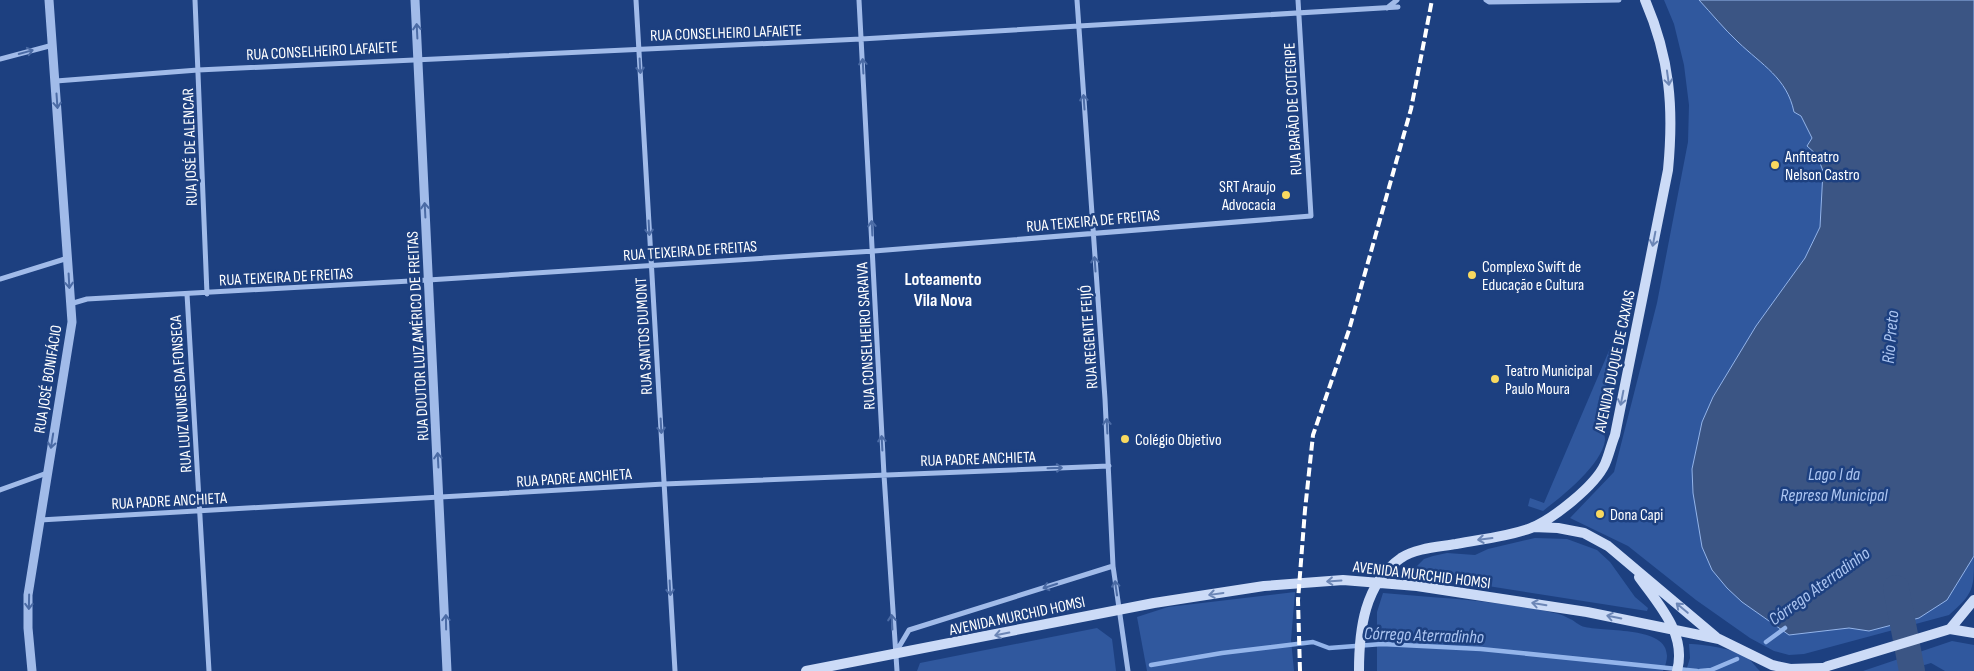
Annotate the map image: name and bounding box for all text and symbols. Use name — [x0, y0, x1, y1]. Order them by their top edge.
street label: RUA CONSELHEIRO LAFAIETE — [650, 21, 802, 46]
one-way arrow — [412, 23, 421, 39]
street label: RUA CONSELHEIRO LAFAIETE — [246, 38, 398, 65]
street label: RUA BARÃO DE COTEGIPE — [1281, 42, 1306, 176]
one-way arrow — [18, 47, 34, 56]
one-way arrow — [636, 58, 645, 74]
one-way arrow — [858, 58, 867, 74]
one-way arrow — [1663, 70, 1673, 86]
street label: RUA JOSÉ DE ALENCAR — [179, 88, 202, 206]
one-way arrow — [52, 93, 61, 109]
one-way arrow — [1079, 94, 1088, 110]
place label: Anfiteatro Nelson Castro — [1784, 148, 1860, 185]
marker: Anfiteatro Nelson Castro — [1769, 159, 1781, 171]
place label: SRT Araujo Advocacia — [1219, 178, 1276, 215]
marker: SRT Araujo Advocacia — [1280, 189, 1292, 201]
one-way arrow — [421, 203, 430, 219]
street label: RUA TEIXEIRA DE FREITAS — [1025, 206, 1161, 237]
one-way arrow — [645, 220, 654, 236]
one-way arrow — [868, 220, 877, 236]
street label: RUA DOUTOR LUIZ AMÉRICO DE FREITAS — [404, 230, 433, 441]
one-way arrow — [1649, 230, 1658, 246]
street label: RUA TEIXEIRA DE FREITAS — [623, 237, 758, 266]
one-way arrow — [1090, 256, 1100, 272]
place label: Complexo Swift de Educação e Cultura — [1482, 258, 1584, 295]
street label: RUA CONSELHEIRO SARAIVA — [853, 261, 880, 410]
street label: RUA TEIXEIRA DE FREITAS — [219, 264, 354, 290]
district label: Loteamento Vila Nova — [904, 269, 982, 311]
marker: Complexo Swift de Educação e Cultura — [1466, 269, 1478, 281]
one-way arrow — [64, 272, 73, 288]
street label: RUA SANTOS DUMONT — [632, 276, 657, 395]
street label: RUA REGENTE FEIJÓ — [1076, 284, 1103, 389]
street label: AVENIDA DUQUE DE CAXIAS — [1591, 288, 1640, 435]
water label: Rio Preto — [1878, 309, 1903, 365]
street label: RUA LUIZ NUNES DA FONSECA — [167, 314, 196, 473]
street label: RUA JOSÉ BONIFÁCIO — [31, 324, 66, 435]
place label: Teatro Municipal Paulo Moura — [1505, 362, 1593, 399]
marker: Teatro Municipal Paulo Moura — [1489, 373, 1501, 385]
one-way arrow — [1617, 390, 1626, 406]
one-way arrow — [656, 417, 665, 433]
one-way arrow — [1102, 418, 1111, 434]
place label: Colégio Objetivo — [1135, 431, 1222, 450]
one-way arrow — [47, 433, 57, 449]
marker: Colégio Objetivo — [1119, 433, 1131, 445]
one-way arrow — [878, 435, 887, 451]
street label: RUA PADRE ANCHIETA — [920, 448, 1036, 471]
one-way arrow — [434, 452, 443, 468]
one-way arrow — [1047, 463, 1063, 472]
water label: Lago I da Represa Municipal — [1780, 464, 1888, 506]
street label: RUA PADRE ANCHIETA — [516, 465, 633, 492]
street label: RUA PADRE ANCHIETA — [111, 489, 227, 514]
place label: Dona Capi — [1610, 506, 1663, 525]
marker: Dona Capi — [1594, 508, 1606, 520]
one-way arrow — [1477, 534, 1493, 544]
water label: Córrego Aterradinho — [1765, 542, 1875, 630]
street label: AVENIDA MURCHID HOMSI — [1351, 558, 1492, 593]
one-way arrow — [1326, 576, 1342, 586]
one-way arrow — [666, 579, 675, 595]
one-way arrow — [1111, 580, 1121, 596]
one-way arrow — [1042, 581, 1058, 591]
one-way arrow — [1208, 589, 1224, 599]
street label: AVENIDA MURCHID HOMSI — [947, 593, 1087, 640]
one-way arrow — [24, 594, 33, 610]
one-way arrow — [1531, 599, 1547, 609]
one-way arrow — [1676, 602, 1689, 613]
one-way arrow — [1606, 612, 1622, 621]
one-way arrow — [441, 615, 451, 631]
one-way arrow — [888, 615, 897, 631]
water label: Córrego Aterradinho — [1364, 623, 1485, 648]
one-way arrow — [995, 629, 1011, 639]

